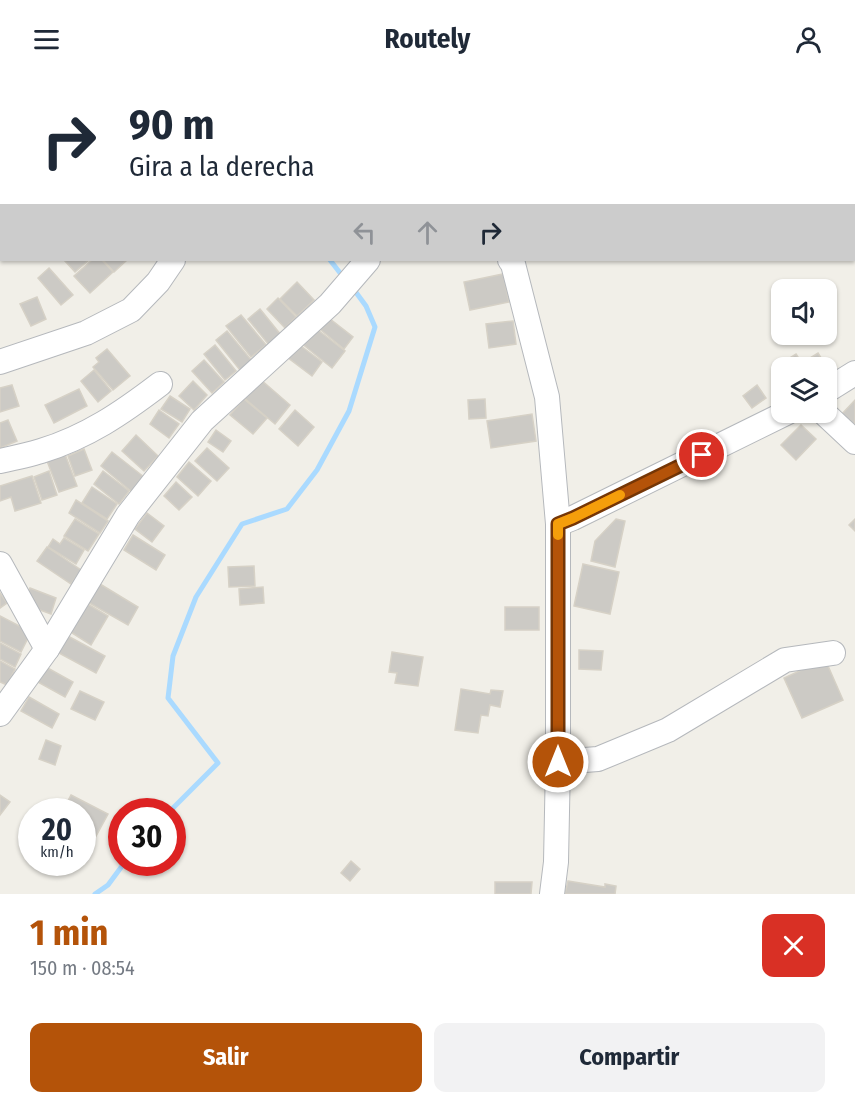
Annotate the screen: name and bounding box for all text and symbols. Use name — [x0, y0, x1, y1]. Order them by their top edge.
icon: menu — [30, 23, 63, 56]
text: Routely — [385, 23, 470, 55]
icon: person — [792, 23, 825, 56]
text: 90 m — [129, 100, 214, 150]
icon: right — [30, 102, 108, 180]
text: Gira a la derecha — [129, 151, 314, 183]
icon: left — [348, 216, 381, 249]
icon: ahead — [411, 216, 444, 249]
icon: right — [474, 216, 507, 249]
map controls — [771, 279, 837, 423]
button: sound — [771, 279, 837, 345]
button: layers — [771, 357, 837, 423]
pin — [676, 429, 727, 480]
icon: arrive — [685, 438, 718, 471]
position arrow — [526, 730, 590, 794]
speed limit sign: 30 — [108, 798, 186, 876]
text: 20 — [42, 812, 72, 848]
text: km/h — [40, 843, 74, 861]
text: 1 min — [30, 911, 108, 955]
button: close — [762, 914, 825, 977]
text: 150 m · 08:54 — [30, 956, 135, 980]
button: Salir — [30, 1023, 422, 1092]
button: Compartir — [434, 1023, 825, 1092]

